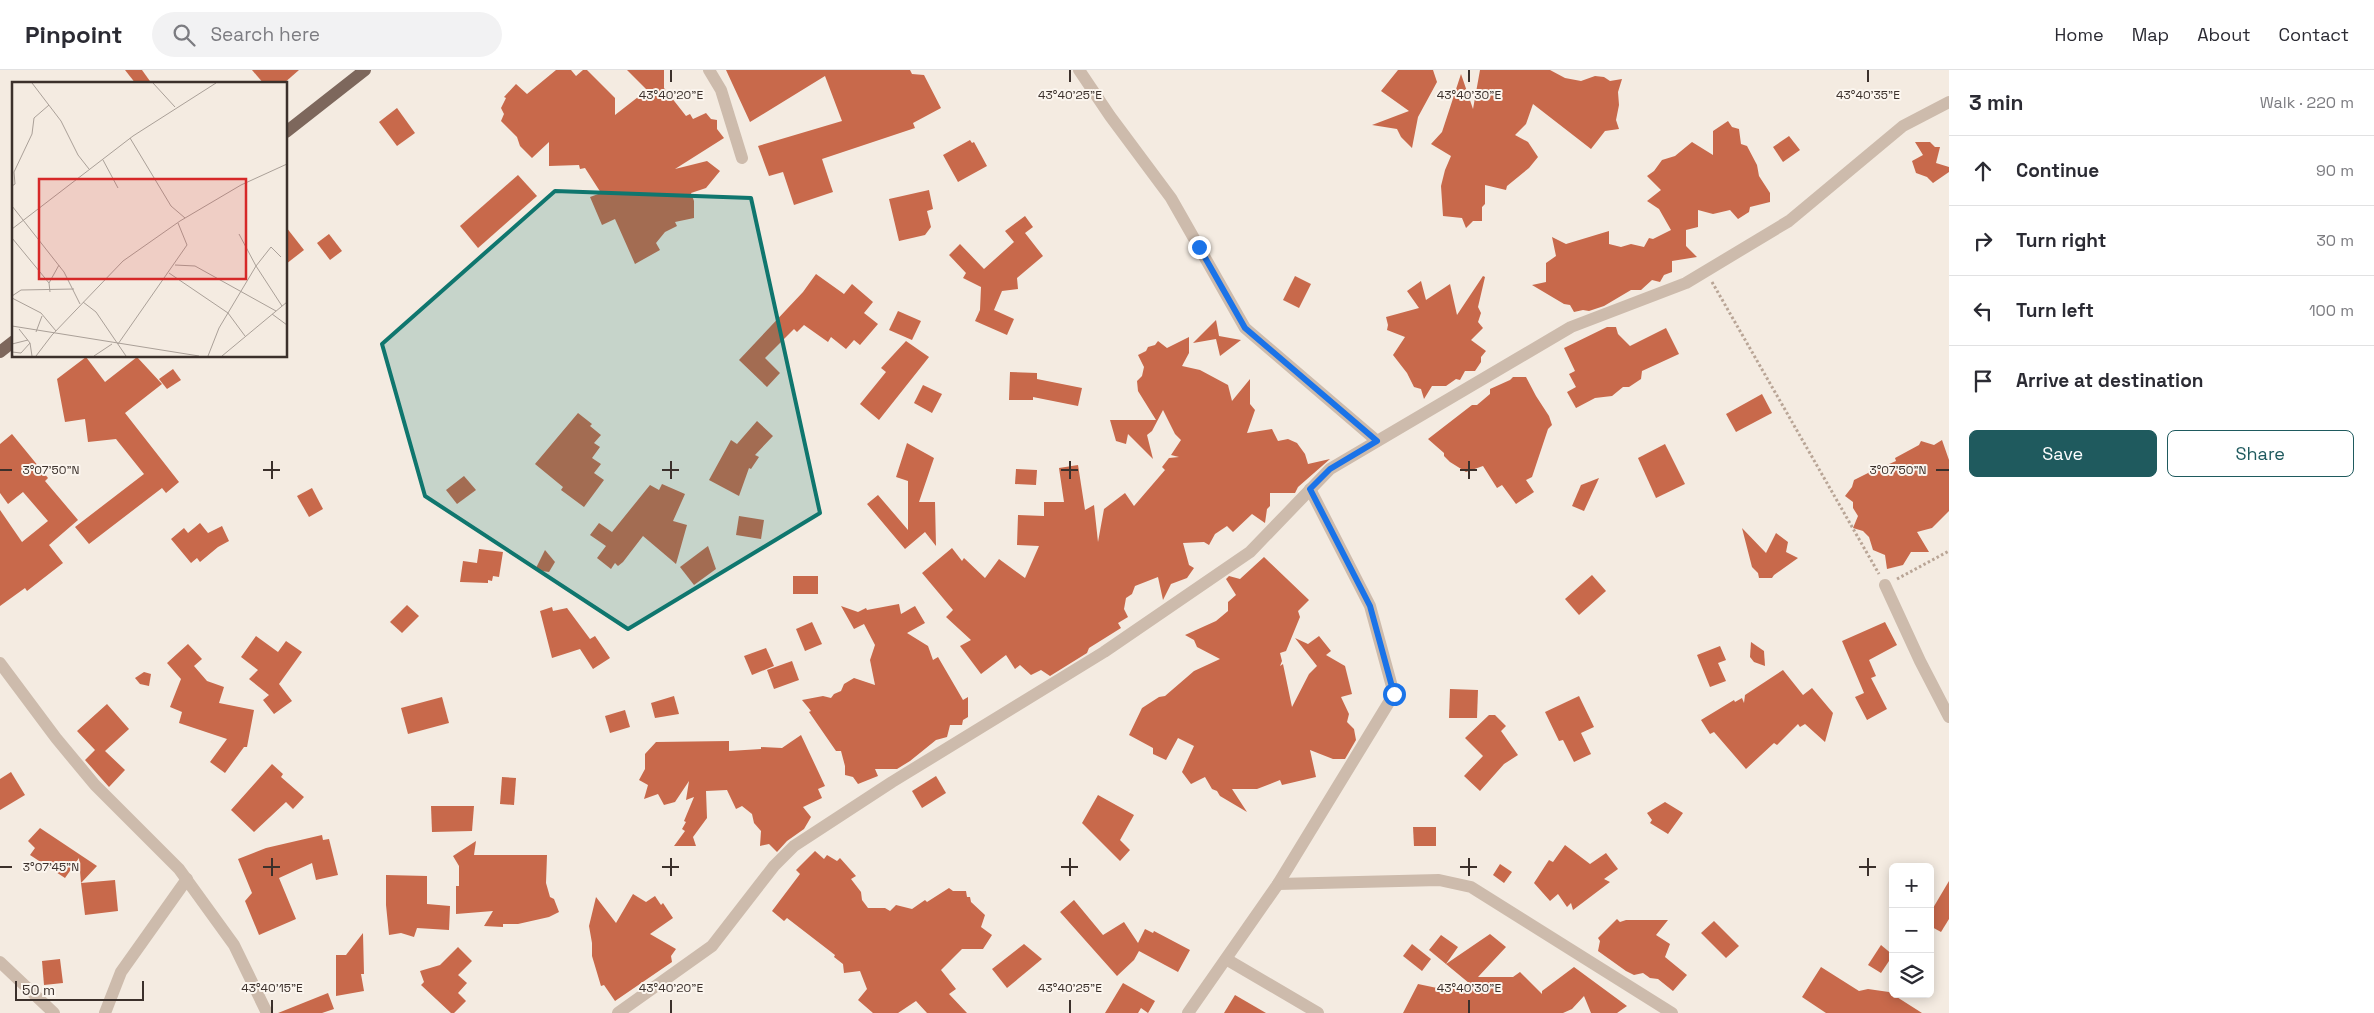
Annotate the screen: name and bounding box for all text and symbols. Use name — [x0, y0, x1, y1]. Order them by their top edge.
search box — [152, 12, 502, 57]
text: Pinpoint — [25, 19, 122, 50]
icon: search — [170, 21, 198, 49]
text: Search here — [210, 22, 320, 47]
text: Home — [2055, 23, 2104, 46]
text: Map — [2132, 23, 2169, 46]
text: About — [2197, 23, 2251, 46]
text: Contact — [2279, 23, 2349, 46]
inset map — [12, 82, 288, 358]
text: 43°40'20"E — [639, 87, 703, 103]
text: 43°40'25"E — [1038, 87, 1102, 103]
text: 43°40'30"E — [1437, 87, 1501, 103]
text: 43°40'35"E — [1836, 87, 1900, 103]
text: 3 min — [1969, 89, 2024, 116]
text: Walk · 220 m — [2260, 92, 2354, 113]
icon: ahead — [1969, 157, 1997, 185]
text: Continue — [2016, 158, 2099, 183]
text: 90 m — [2316, 160, 2354, 181]
icon: right — [1969, 227, 1997, 255]
text: Turn right — [2016, 228, 2106, 253]
text: 30 m — [2316, 230, 2354, 251]
route end — [1188, 236, 1211, 259]
icon: left — [1969, 297, 1997, 325]
text: Turn left — [2016, 298, 2094, 323]
text: 100 m — [2309, 300, 2354, 321]
icon: arrive — [1969, 367, 1997, 395]
text: Arrive at destination — [2016, 368, 2204, 393]
button: Save — [1969, 430, 2157, 477]
button: Share — [2167, 430, 2354, 477]
text: 3°07'50"N — [22, 462, 80, 478]
text: 3°07'50"N — [1869, 462, 1927, 478]
route start — [1383, 683, 1406, 706]
text: 3°07'45"N — [23, 859, 79, 875]
map controls — [1889, 863, 1934, 998]
button: + — [1889, 863, 1934, 908]
button: − — [1889, 908, 1934, 953]
button: layers — [1889, 953, 1934, 998]
scale bar — [15, 978, 144, 1001]
text: 43°40'15"E — [241, 980, 303, 996]
text: 43°40'20"E — [639, 980, 703, 996]
text: 43°40'25"E — [1038, 980, 1102, 996]
text: 43°40'30"E — [1437, 980, 1501, 996]
text: 50 m — [22, 981, 55, 999]

